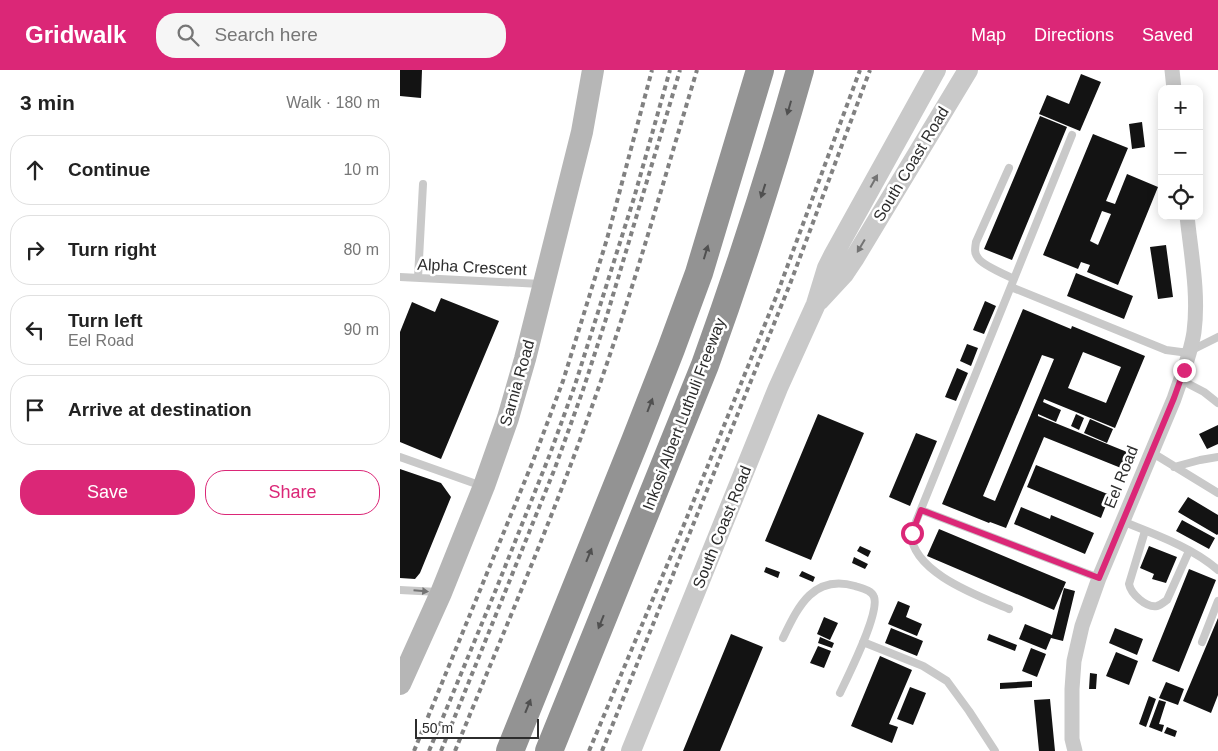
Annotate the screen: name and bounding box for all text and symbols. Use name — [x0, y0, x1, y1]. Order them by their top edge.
search box — [156, 13, 506, 58]
text: Gridwalk — [25, 21, 126, 48]
icon: search — [174, 21, 202, 49]
text: Search here — [214, 24, 318, 45]
text: Map — [971, 25, 1006, 45]
text: Directions — [1034, 25, 1114, 45]
text: Saved — [1142, 25, 1193, 45]
map controls — [1158, 85, 1203, 220]
button: + — [1158, 85, 1203, 130]
text: 3 min — [20, 91, 75, 114]
text: Walk · 180 m — [286, 94, 380, 111]
one-way arrow — [785, 100, 793, 115]
street label: South Coast Road — [870, 104, 952, 224]
button: − — [1158, 130, 1203, 175]
icon: ahead — [21, 156, 49, 184]
text: Continue — [68, 159, 150, 180]
text: 10 m — [343, 161, 379, 178]
one-way arrow — [870, 174, 878, 189]
button: locate — [1158, 175, 1203, 220]
one-way arrow — [759, 184, 766, 199]
icon: right — [21, 236, 49, 264]
text: Turn right — [68, 239, 156, 260]
one-way arrow — [857, 240, 866, 253]
text: 80 m — [343, 241, 379, 258]
one-way arrow — [702, 244, 710, 259]
street label: Alpha Crescent — [417, 256, 528, 278]
text: Turn left — [68, 310, 143, 331]
street label: Inkosi Albert Luthuli Freeway — [639, 315, 729, 513]
icon: left — [21, 316, 49, 344]
text: 90 m — [343, 321, 379, 338]
text: Eel Road — [68, 332, 134, 349]
street label: Sarnia Road — [497, 338, 537, 428]
route end — [1173, 359, 1196, 382]
icon: arrive — [21, 396, 49, 424]
one-way arrow — [646, 397, 654, 412]
text: Arrive at destination — [68, 399, 252, 420]
street label: Eel Road — [1101, 443, 1141, 511]
street label: South Coast Road — [690, 463, 754, 591]
button: Save — [20, 470, 195, 515]
button: Share — [205, 470, 380, 515]
route start — [901, 522, 924, 545]
one-way arrow — [585, 547, 593, 562]
one-way arrow — [413, 587, 429, 595]
one-way arrow — [597, 615, 605, 629]
one-way arrow — [524, 698, 532, 713]
scale bar — [415, 716, 539, 739]
text: 50 m — [422, 720, 453, 736]

